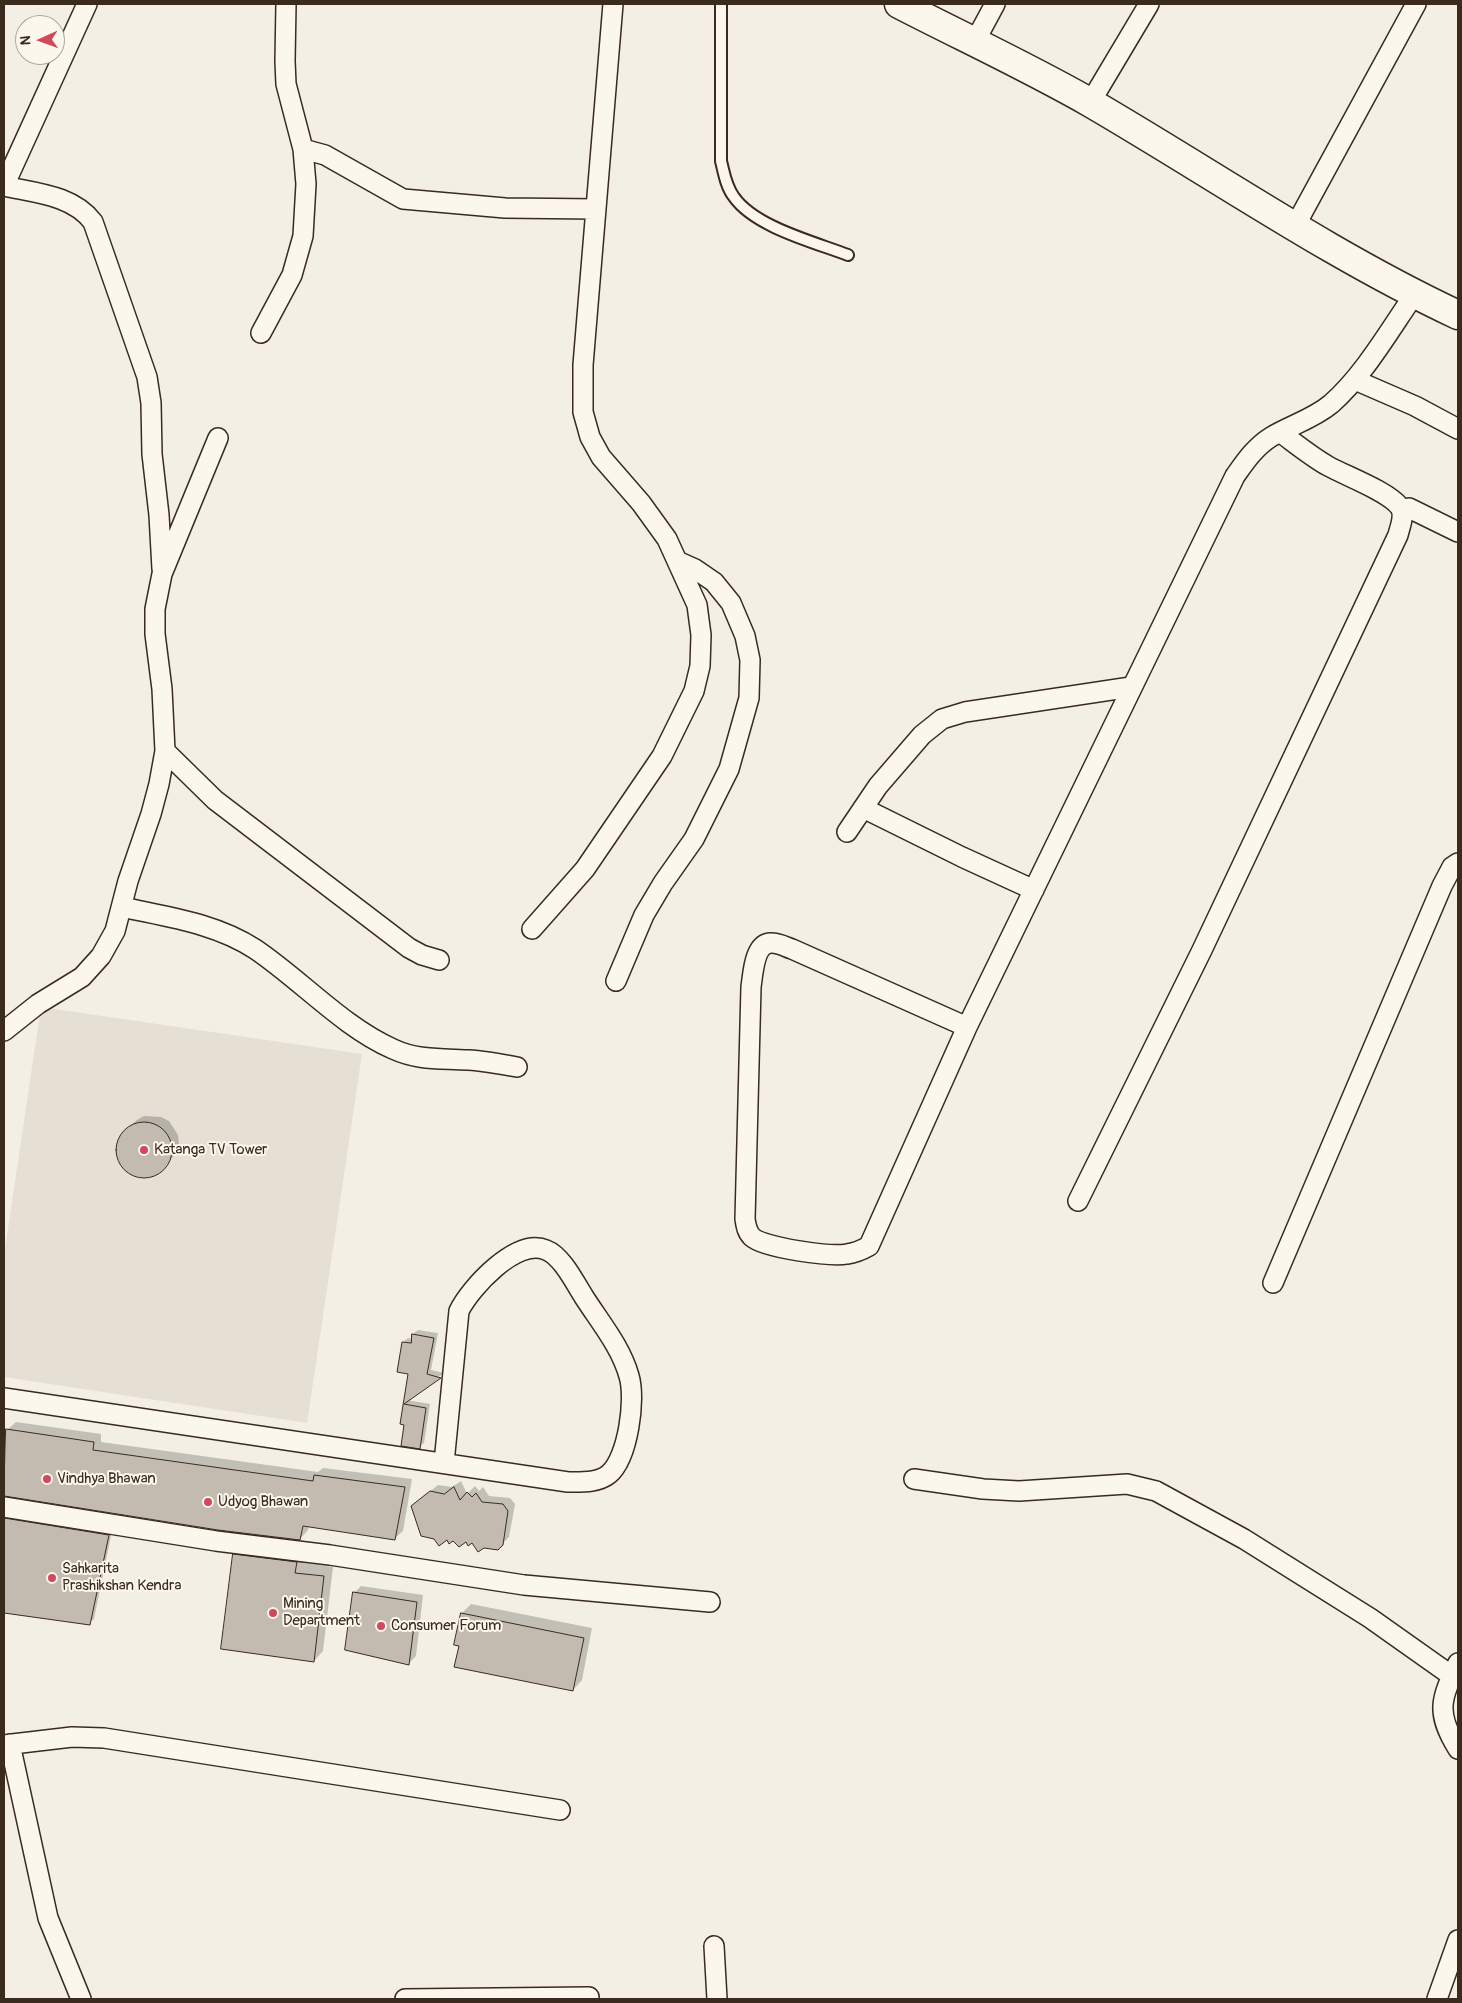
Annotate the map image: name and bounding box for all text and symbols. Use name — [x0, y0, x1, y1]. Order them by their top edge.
north arrow — [15, 15, 65, 65]
text: N — [17, 35, 34, 46]
place label: Katanga TV Tower — [154, 1141, 267, 1159]
marker: Katanga TV Tower — [138, 1144, 150, 1156]
place label: Vindhya Bhawan — [57, 1470, 156, 1488]
marker: Vindhya Bhawan — [41, 1473, 53, 1485]
place label: Udyog Bhawan — [218, 1493, 308, 1511]
marker: Udyog Bhawan — [202, 1496, 214, 1508]
place label: Sahkarita Prashikshan Kendra — [62, 1560, 181, 1595]
marker: Sahkarita Prashikshan Kendra — [46, 1572, 58, 1584]
place label: Mining Department — [283, 1595, 360, 1630]
marker: Mining Department — [267, 1607, 279, 1619]
place label: Consumer Forum — [391, 1617, 501, 1635]
marker: Consumer Forum — [375, 1620, 387, 1632]

